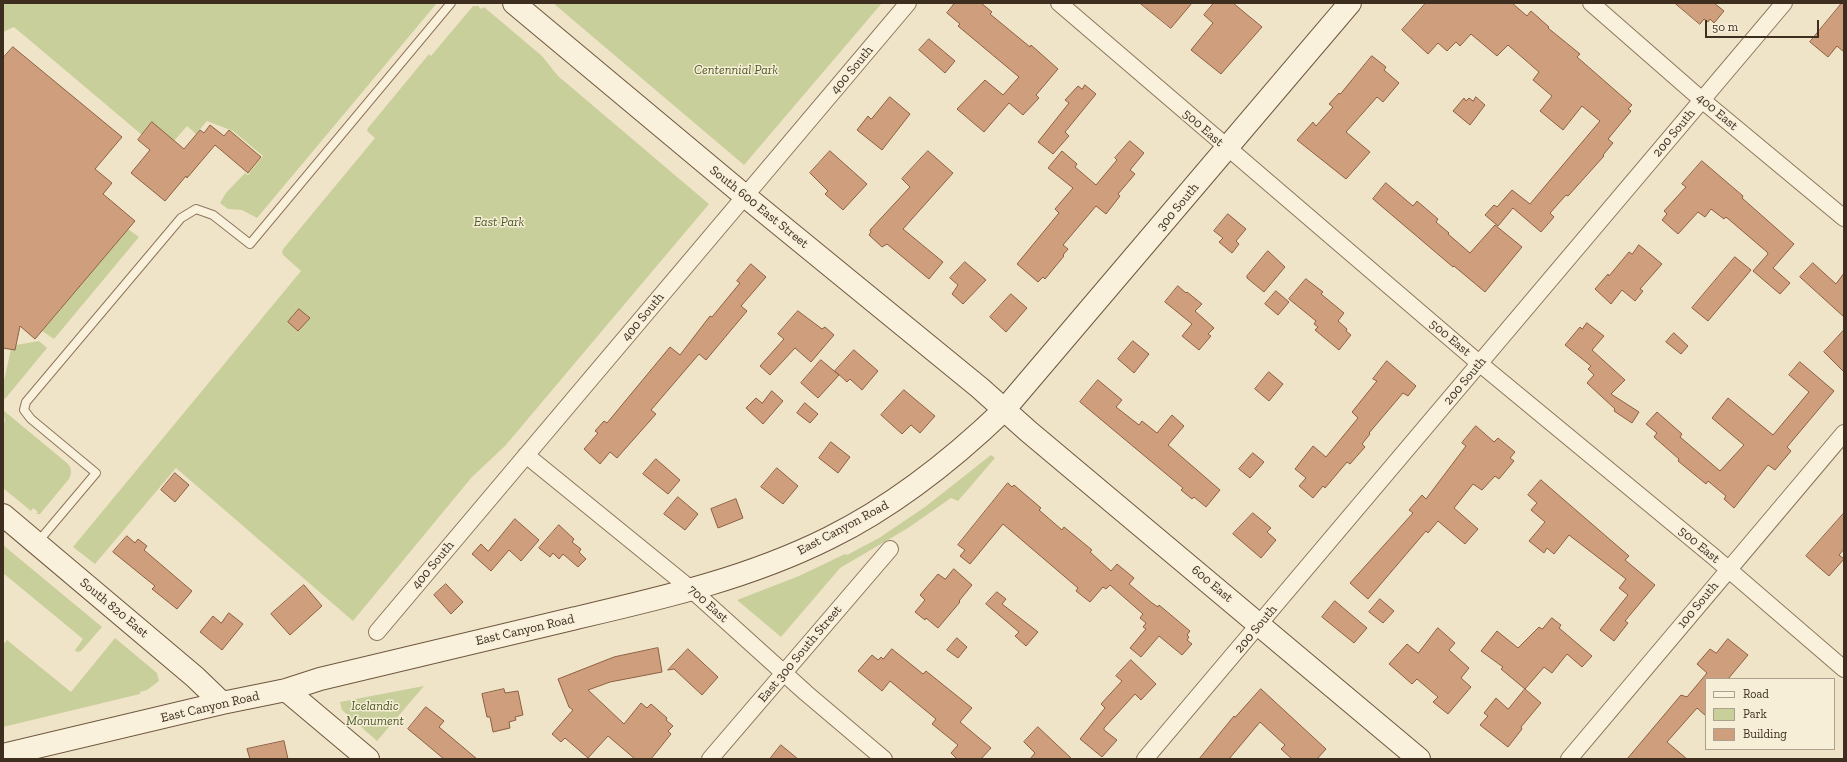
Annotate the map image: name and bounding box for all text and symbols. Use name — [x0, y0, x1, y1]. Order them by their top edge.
scale bar — [1707, 12, 1821, 38]
text: 50 m — [1712, 20, 1738, 34]
street label: 400 South — [827, 43, 877, 97]
park label: Centennial Park — [694, 62, 778, 78]
street label: 400 East — [1693, 90, 1741, 134]
street label: 500 East — [1179, 106, 1227, 150]
street label: 200 South — [1650, 106, 1698, 160]
street label: South 600 East Street — [707, 162, 811, 252]
street label: 300 South — [1154, 180, 1202, 234]
park label: East Park — [474, 214, 524, 230]
street label: 400 South — [618, 290, 668, 344]
street label: 500 East — [1426, 316, 1474, 360]
street label: 200 South — [1441, 354, 1489, 408]
street label: East Canyon Road — [795, 497, 891, 559]
street label: 500 East — [1675, 523, 1723, 567]
street label: 400 South — [408, 538, 458, 592]
street label: 600 East — [1188, 562, 1236, 606]
street label: South 820 East — [77, 575, 151, 641]
street label: 100 South — [1674, 579, 1722, 631]
street label: 700 East — [685, 582, 731, 626]
street label: East 300 South Street — [755, 602, 845, 706]
street label: 200 South — [1232, 602, 1280, 656]
street label: East Canyon Road — [474, 611, 576, 649]
legend — [1705, 678, 1835, 750]
text: Road — [1743, 687, 1769, 701]
street label: East Canyon Road — [159, 688, 261, 726]
park label: Icelandic Monument — [346, 698, 404, 729]
text: Park — [1743, 707, 1767, 721]
text: Building — [1743, 727, 1787, 741]

